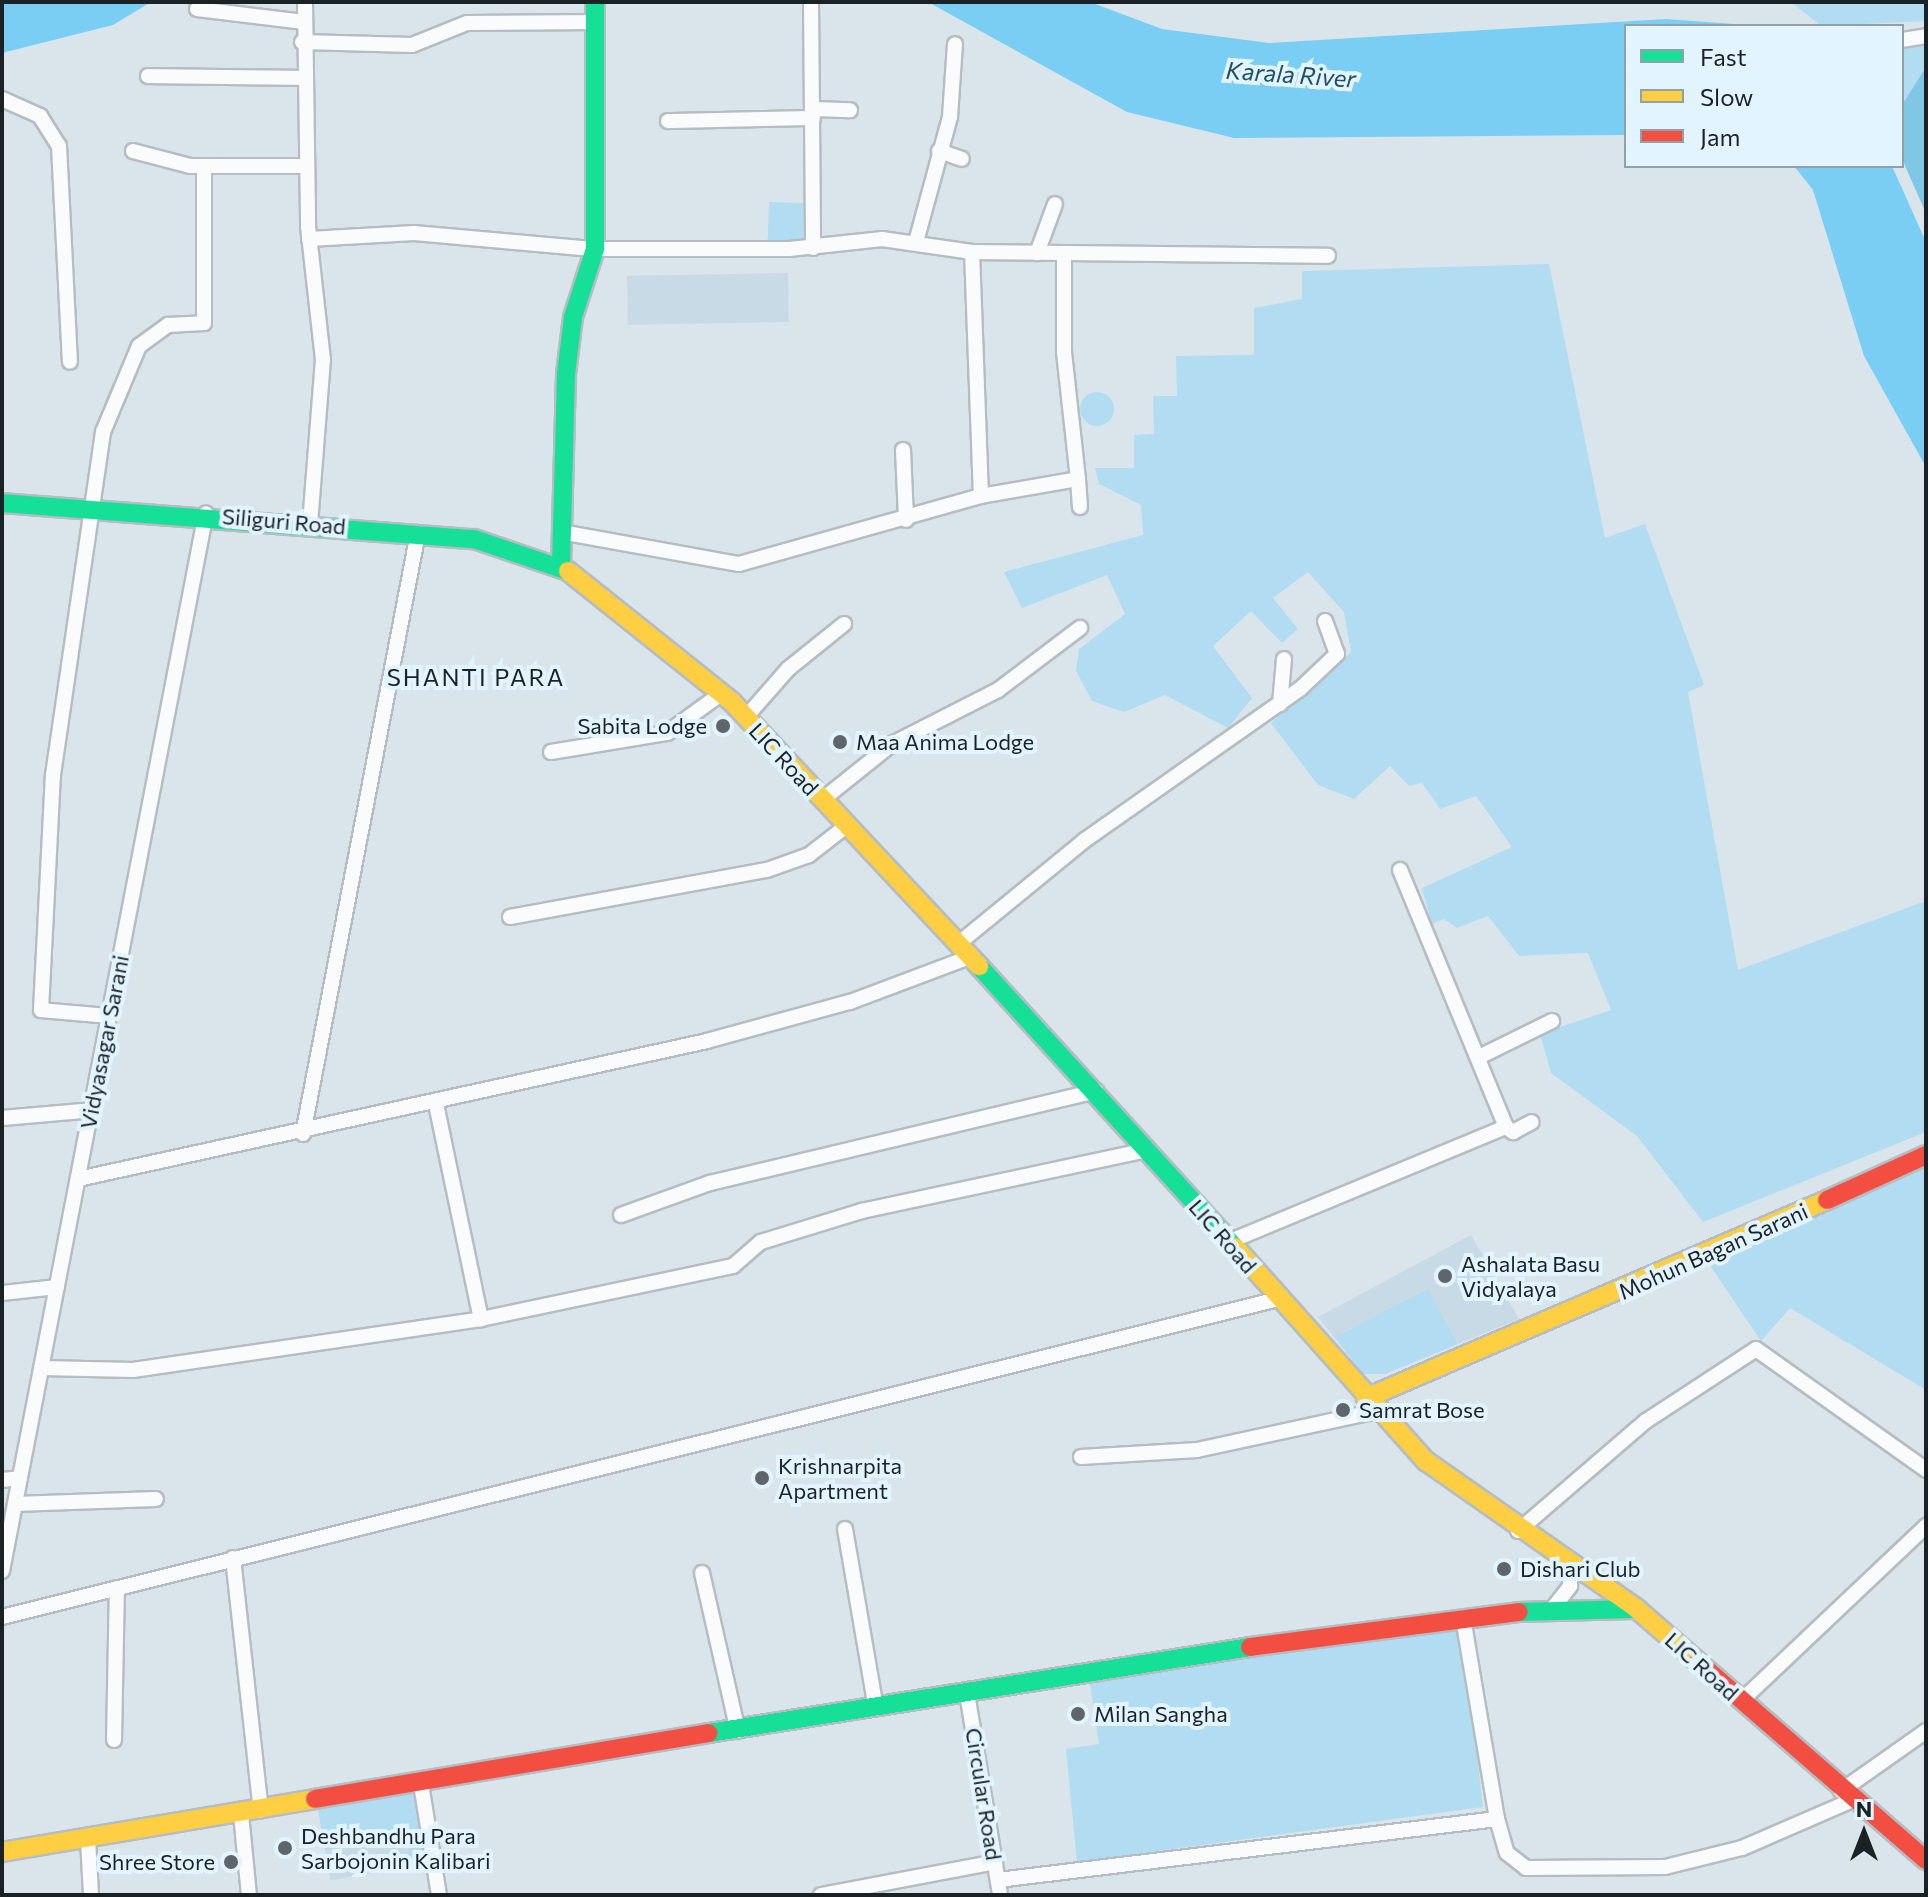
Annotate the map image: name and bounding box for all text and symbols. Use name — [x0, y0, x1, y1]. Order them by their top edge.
legend — [1624, 24, 1904, 168]
text: Fast — [1700, 42, 1747, 71]
water label: Karala River — [1225, 55, 1357, 93]
text: Slow — [1700, 82, 1753, 111]
text: Jam — [1700, 122, 1740, 151]
street label: Siliguri Road — [221, 502, 347, 540]
district label: SHANTI PARA — [387, 663, 565, 691]
place label: Sabita Lodge — [577, 713, 707, 739]
marker: Sabita Lodge — [714, 717, 732, 735]
street label: LIC Road — [744, 717, 824, 801]
place label: Maa Anima Lodge — [856, 729, 1034, 755]
marker: Maa Anima Lodge — [831, 733, 849, 751]
street label: Vidyasagar Sarani — [74, 953, 134, 1131]
street label: LIC Road — [1184, 1194, 1262, 1278]
street label: Mohun Bagan Sarani — [1614, 1197, 1812, 1305]
place label: Ashalata Basu Vidyalaya — [1461, 1250, 1600, 1302]
marker: Ashalata Basu Vidyalaya — [1436, 1267, 1454, 1285]
place label: Samrat Bose — [1359, 1397, 1485, 1423]
marker: Samrat Bose — [1334, 1401, 1352, 1419]
place label: Krishnarpita Apartment — [778, 1452, 902, 1504]
marker: Krishnarpita Apartment — [753, 1469, 771, 1487]
place label: Dishari Club — [1520, 1556, 1641, 1582]
marker: Dishari Club — [1495, 1560, 1513, 1578]
street label: LIC Road — [1660, 1626, 1744, 1706]
place label: Milan Sangha — [1094, 1701, 1228, 1727]
marker: Milan Sangha — [1069, 1705, 1087, 1723]
street label: Circular Road — [960, 1726, 1008, 1862]
north arrow — [1824, 1793, 1904, 1873]
text: N — [1856, 1795, 1872, 1822]
place label: Deshbandhu Para Sarbojonin Kalibari — [301, 1822, 491, 1874]
marker: Deshbandhu Para Sarbojonin Kalibari — [276, 1839, 294, 1857]
place label: Shree Store — [99, 1849, 215, 1875]
marker: Shree Store — [222, 1853, 240, 1871]

